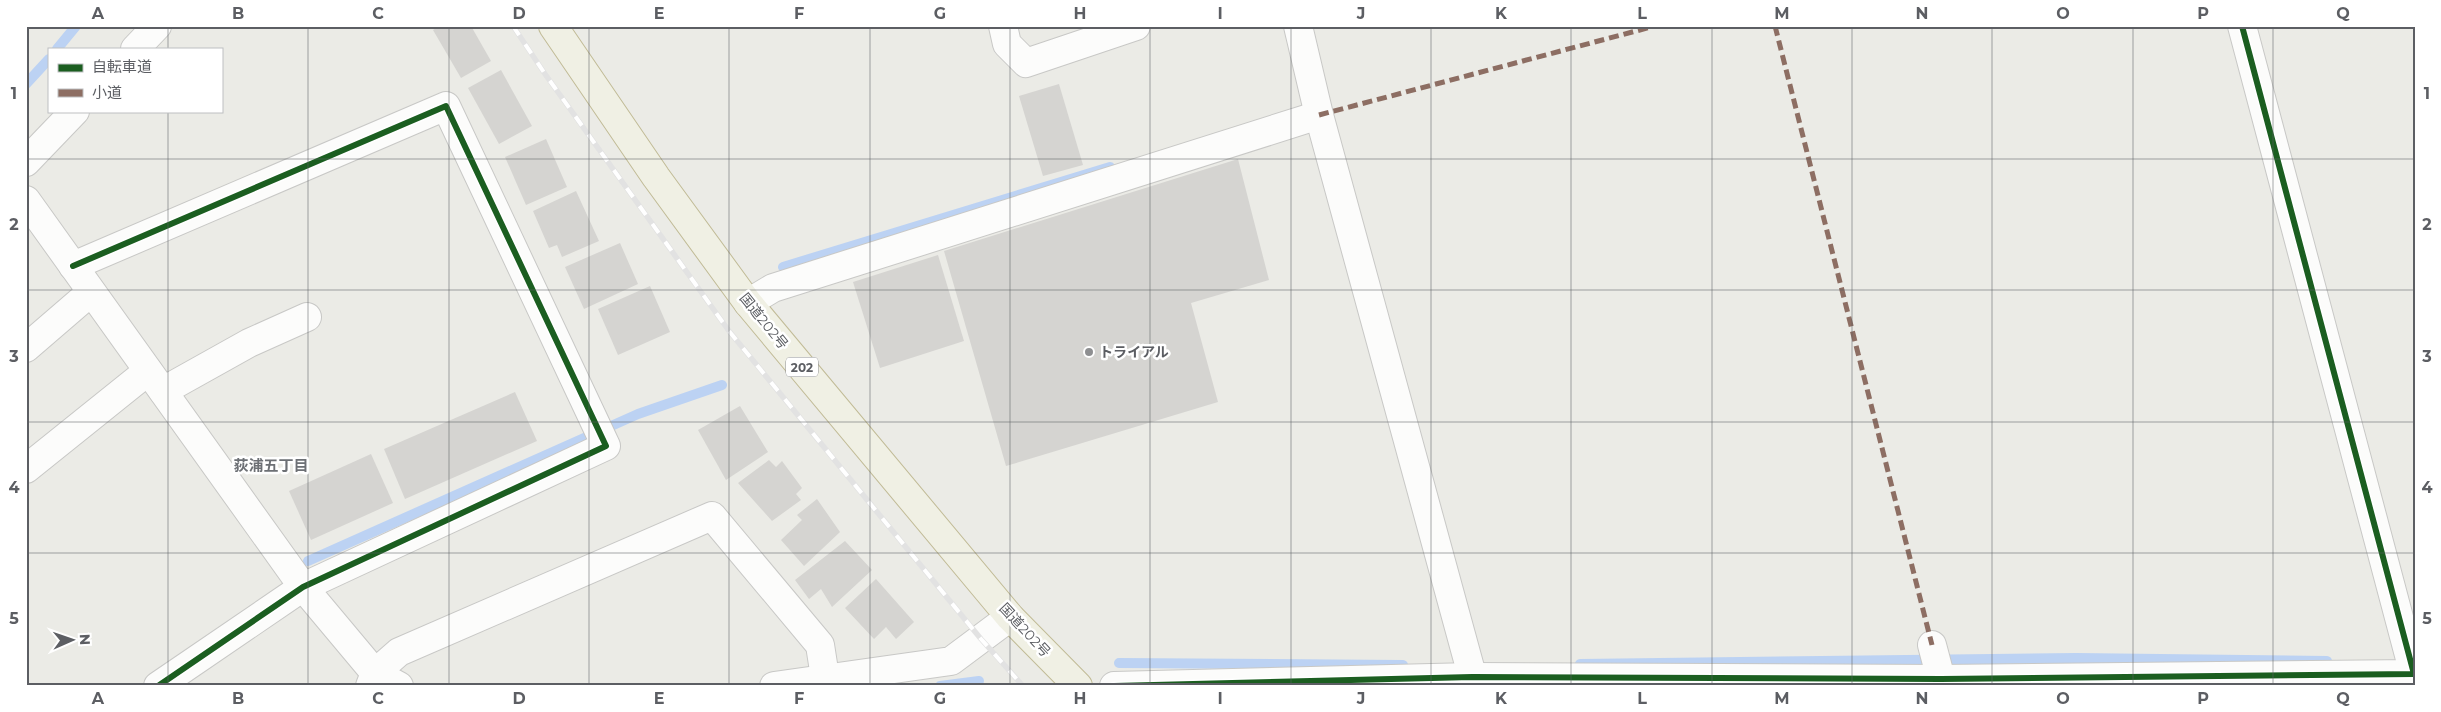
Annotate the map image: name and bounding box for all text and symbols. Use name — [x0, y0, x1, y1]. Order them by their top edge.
text: A — [91, 4, 105, 23]
text: B — [232, 4, 244, 23]
text: C — [372, 4, 384, 23]
text: D — [512, 4, 526, 23]
text: E — [654, 4, 664, 23]
text: F — [794, 4, 804, 23]
text: G — [934, 4, 946, 23]
text: H — [1074, 4, 1086, 23]
text: I — [1217, 4, 1223, 23]
text: J — [1356, 4, 1365, 23]
text: K — [1495, 4, 1508, 23]
text: L — [1637, 4, 1647, 23]
text: M — [1774, 4, 1790, 23]
text: N — [1916, 4, 1928, 23]
text: O — [2056, 4, 2070, 23]
text: P — [2197, 4, 2209, 23]
text: Q — [2336, 4, 2350, 23]
legend — [48, 48, 222, 112]
text: 自転車道 — [92, 57, 152, 76]
text: 小道 — [92, 83, 122, 102]
text: 1 — [11, 84, 17, 103]
text: 1 — [2424, 84, 2430, 103]
text: 2 — [9, 215, 19, 234]
text: 2 — [2422, 215, 2432, 234]
street label: 国道202号 — [736, 289, 792, 353]
place label: トライアル — [1099, 343, 1169, 361]
marker: トライアル — [1083, 346, 1095, 358]
text: 3 — [8, 347, 19, 366]
text: 3 — [2421, 347, 2432, 366]
road number: 202 — [786, 358, 818, 377]
district label: 荻浦五丁目 — [233, 456, 309, 475]
text: 4 — [8, 478, 20, 497]
text: 4 — [2421, 478, 2433, 497]
street label: 国道202号 — [996, 599, 1054, 661]
text: 5 — [9, 609, 19, 628]
text: 5 — [2422, 609, 2432, 628]
north arrow — [48, 614, 98, 664]
text: N — [76, 634, 94, 646]
text: A — [91, 689, 105, 708]
text: B — [232, 689, 244, 708]
text: C — [372, 689, 384, 708]
text: D — [512, 689, 526, 708]
text: E — [654, 689, 664, 708]
text: F — [794, 689, 804, 708]
text: G — [934, 689, 946, 708]
text: H — [1074, 689, 1086, 708]
text: I — [1217, 689, 1223, 708]
text: J — [1356, 689, 1365, 708]
text: K — [1495, 689, 1508, 708]
text: L — [1637, 689, 1647, 708]
text: M — [1774, 689, 1790, 708]
text: N — [1916, 689, 1928, 708]
text: O — [2056, 689, 2070, 708]
text: P — [2197, 689, 2209, 708]
text: Q — [2336, 689, 2350, 708]

